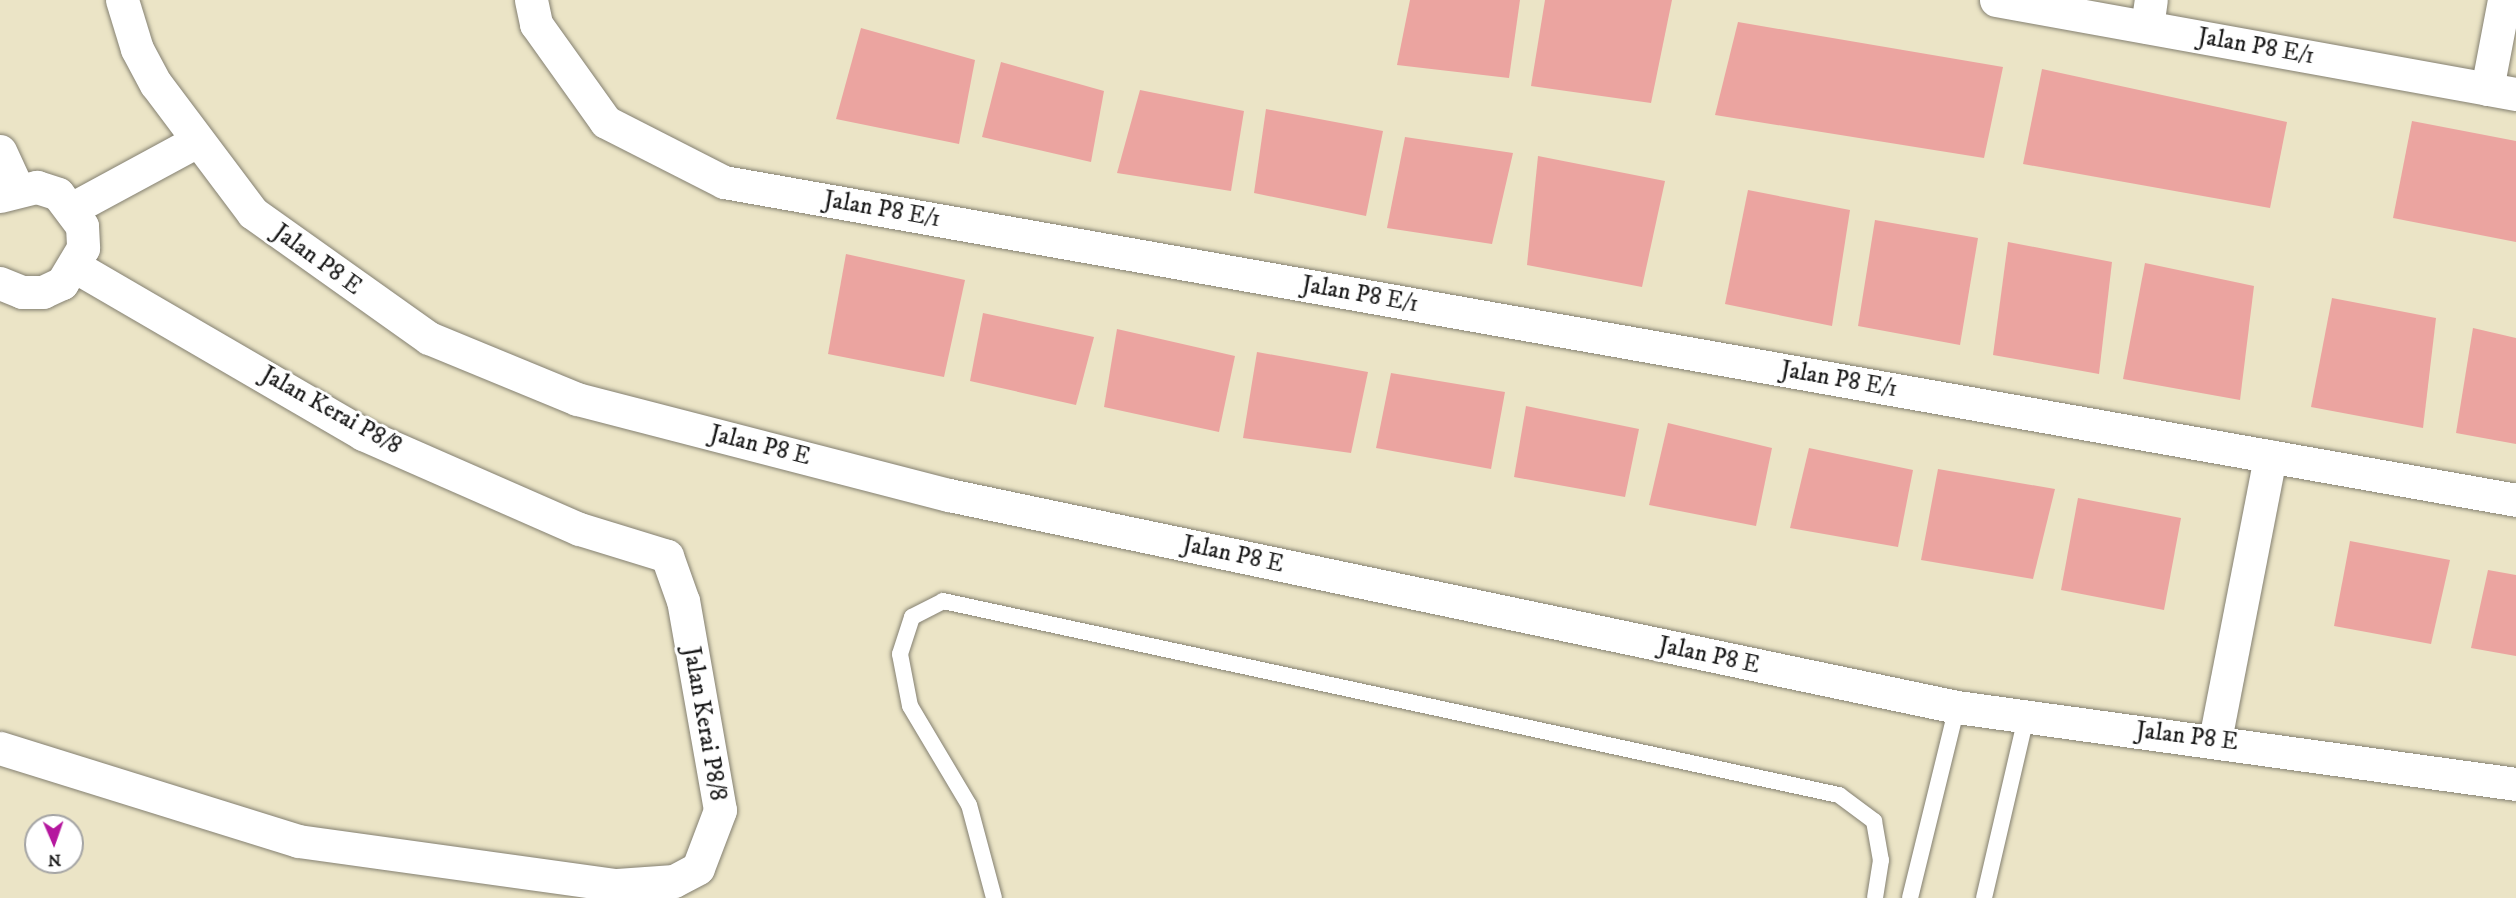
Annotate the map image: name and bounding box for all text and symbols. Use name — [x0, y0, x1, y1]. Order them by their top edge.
street label: Jalan P8 E/1 — [2196, 23, 2316, 71]
street label: Jalan P8 E/1 — [822, 186, 942, 234]
street label: Jalan P8 E — [267, 218, 367, 302]
street label: Jalan P8 E/1 — [1300, 271, 1420, 319]
street label: Jalan P8 E/1 — [1779, 356, 1899, 404]
street label: Jalan Kerai P8/8 — [256, 361, 406, 461]
street label: Jalan P8 E — [707, 420, 813, 472]
street label: Jalan P8 E — [1180, 530, 1286, 580]
street label: Jalan P8 E — [1656, 631, 1762, 681]
street label: Jalan Kerai P8/8 — [676, 645, 732, 803]
street label: Jalan P8 E — [2134, 716, 2240, 758]
north arrow — [24, 814, 84, 874]
text: N — [48, 850, 61, 870]

